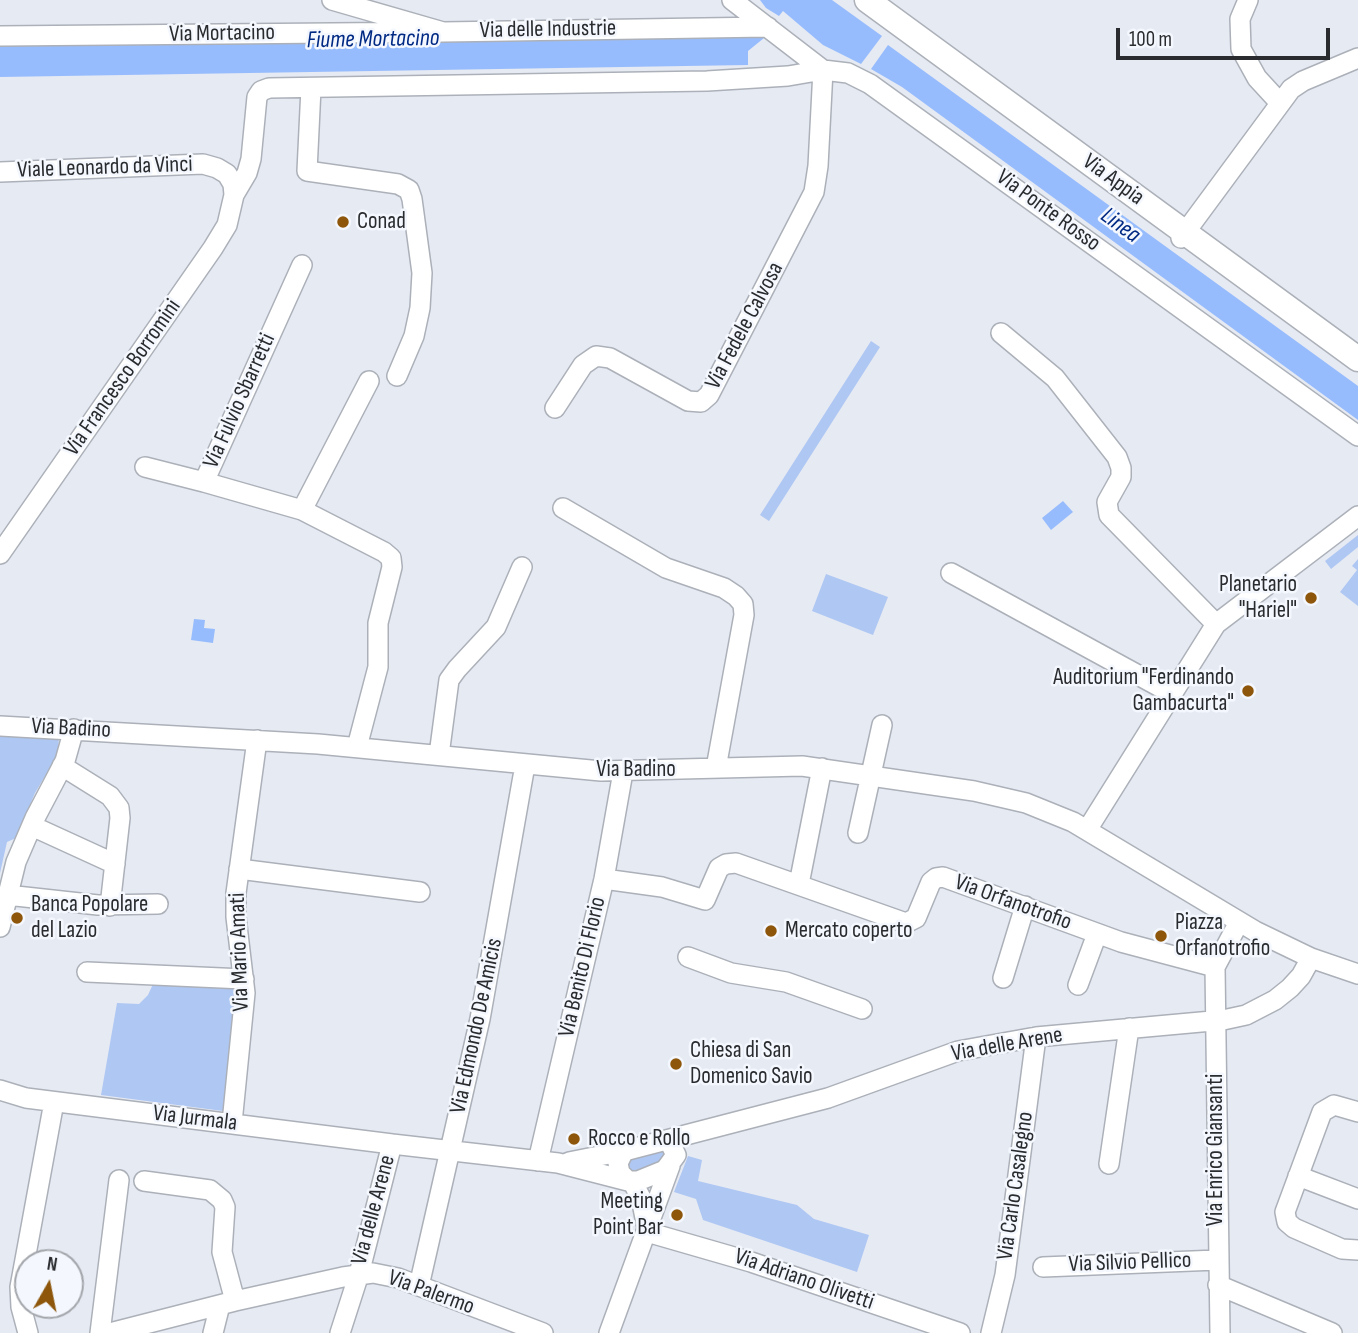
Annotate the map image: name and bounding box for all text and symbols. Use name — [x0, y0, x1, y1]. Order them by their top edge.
scale bar — [1120, 14, 1334, 58]
street label: Via delle Industrie — [480, 15, 616, 45]
street label: Via Mortacino — [169, 19, 275, 49]
water label: Fiume Mortacino — [306, 24, 440, 56]
text: 100 m — [1129, 27, 1172, 52]
street label: Via Appia — [1077, 148, 1149, 212]
street label: Viale Leonardo da Vinci — [17, 151, 193, 185]
street label: Via Ponte Rosso — [991, 164, 1105, 258]
water label: Linea — [1094, 202, 1146, 250]
place label: Conad — [357, 208, 406, 236]
marker: Conad — [335, 214, 351, 230]
street label: Via Fedele Calvosa — [700, 258, 790, 394]
street label: Via Francesco Borromini — [59, 294, 187, 462]
street label: Via Fulvio Sbarretti — [198, 329, 282, 473]
place label: Planetario "Hariel" — [1219, 571, 1297, 625]
marker: Planetario "Hariel" — [1303, 590, 1319, 606]
place label: Auditorium "Ferdinando Gambacurta" — [1053, 664, 1234, 718]
marker: Auditorium "Ferdinando Gambacurta" — [1240, 683, 1256, 699]
street label: Via Badino — [31, 713, 111, 745]
street label: Via Badino — [596, 756, 676, 784]
street label: Via Orfanotrofio — [951, 869, 1075, 937]
place label: Banca Popolare del Lazio — [31, 891, 148, 945]
street label: Via Mario Amati — [224, 892, 256, 1012]
street label: Via Benito Di Florio — [553, 894, 613, 1040]
place label: Piazza Orfanotrofio — [1175, 909, 1270, 963]
marker: Banca Popolare del Lazio — [9, 910, 25, 926]
place label: Mercato coperto — [785, 917, 913, 945]
marker: Mercato coperto — [763, 923, 779, 939]
marker: Piazza Orfanotrofio — [1153, 928, 1169, 944]
street label: Via Edmondo De Amicis — [445, 936, 509, 1116]
street label: Via delle Arene — [949, 1022, 1065, 1068]
place label: Chiesa di San Domenico Savio — [690, 1037, 813, 1091]
marker: Chiesa di San Domenico Savio — [668, 1056, 684, 1072]
street label: Via Enrico Giansanti — [1202, 1074, 1230, 1226]
street label: Via Jurmala — [151, 1100, 239, 1138]
street label: Via Carlo Casalegno — [992, 1110, 1040, 1262]
place label: Rocco e Rollo — [588, 1125, 690, 1153]
marker: Rocco e Rollo — [566, 1131, 582, 1147]
street label: Via delle Arene — [346, 1152, 402, 1268]
place label: Meeting Point Bar — [593, 1188, 663, 1242]
marker: Meeting Point Bar — [669, 1207, 685, 1223]
street label: Via Adriano Olivetti — [731, 1243, 877, 1317]
street label: Via Silvio Pellico — [1068, 1247, 1192, 1279]
north arrow — [14, 1249, 84, 1319]
text: N — [45, 1253, 59, 1277]
street label: Via Palermo — [384, 1265, 478, 1321]

